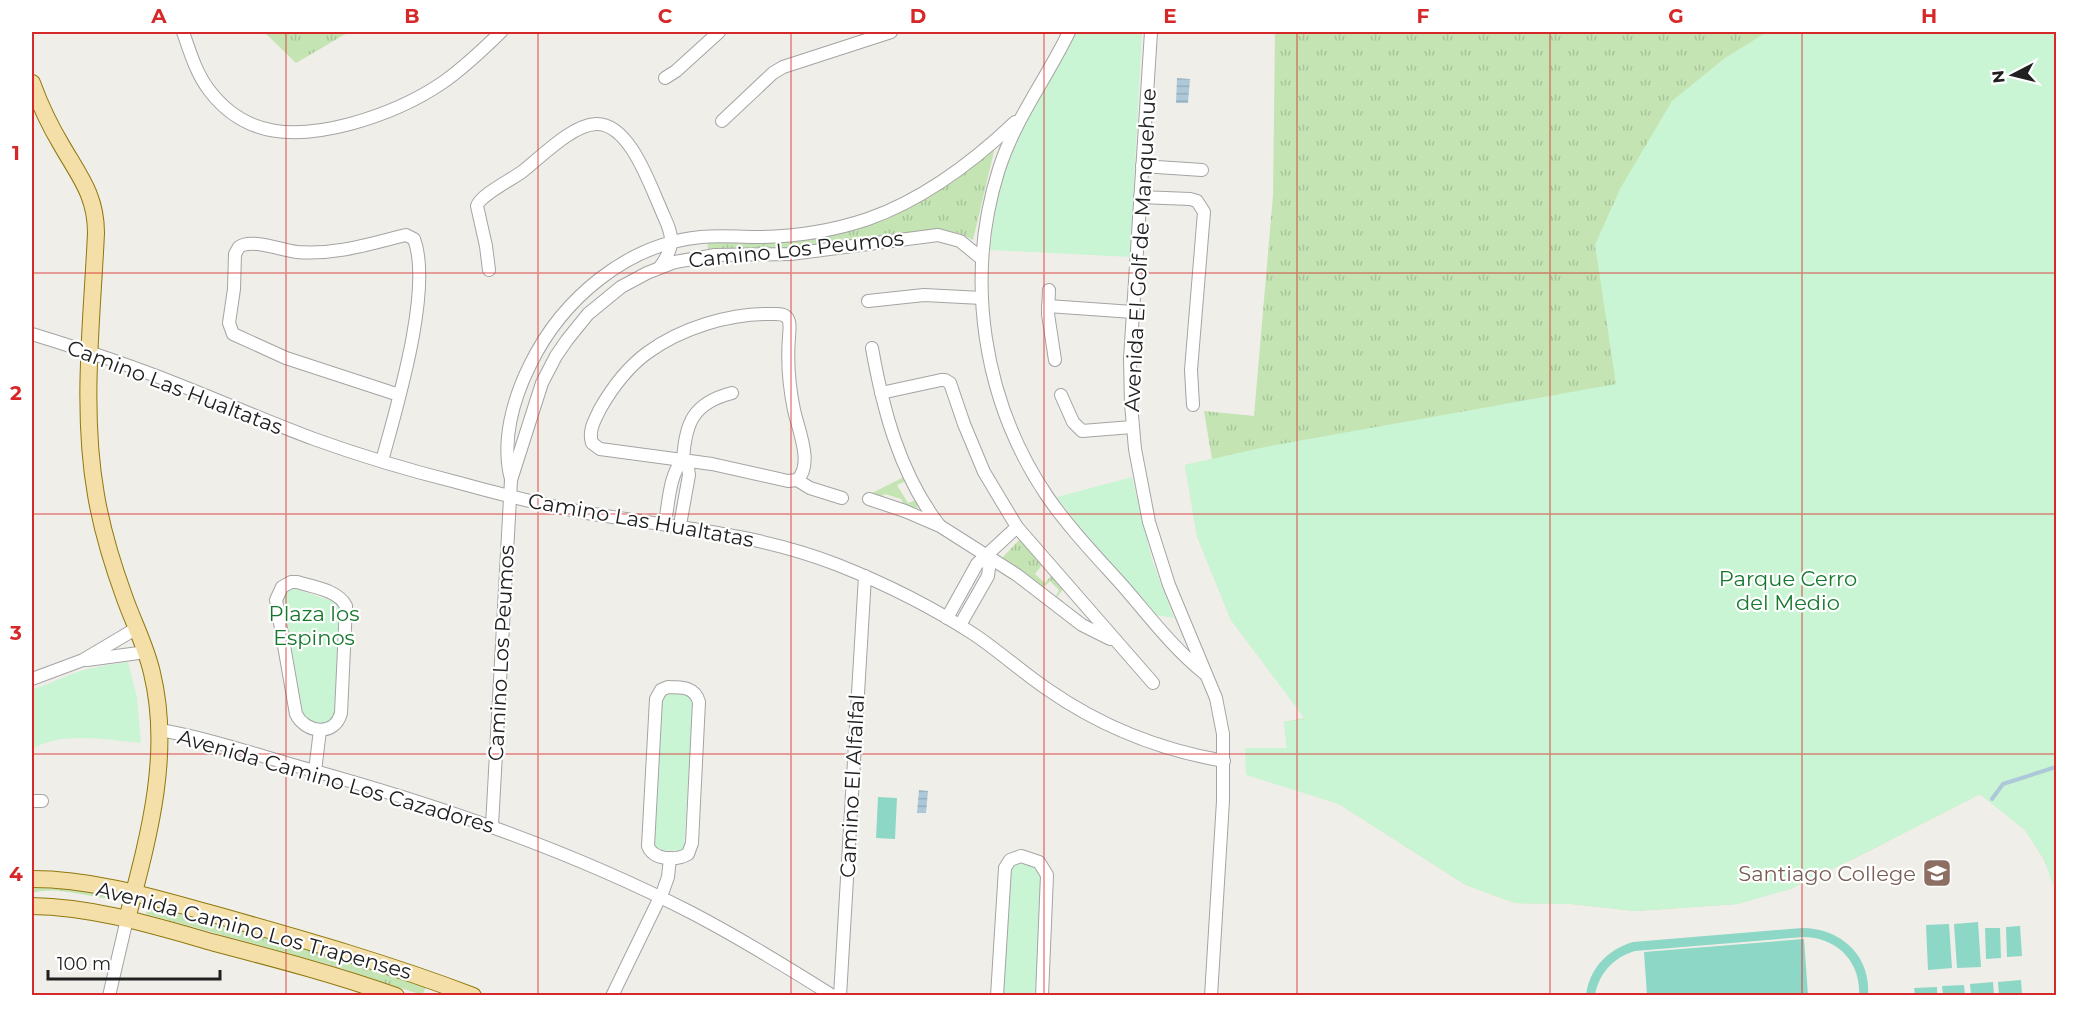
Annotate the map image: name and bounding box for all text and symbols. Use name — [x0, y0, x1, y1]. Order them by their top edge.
text: A — [150, 4, 167, 28]
text: B — [404, 4, 420, 28]
text: C — [658, 4, 673, 28]
text: D — [910, 4, 926, 28]
text: E — [1163, 4, 1177, 28]
text: F — [1417, 4, 1430, 28]
text: G — [1668, 4, 1684, 28]
text: H — [1921, 4, 1937, 28]
north arrow — [1983, 45, 2043, 105]
text: N — [1988, 69, 2009, 84]
street label: Avenida El Golf de Manquehue — [1119, 87, 1161, 413]
text: 1 — [12, 141, 20, 165]
street label: Camino Los Peumos — [687, 225, 905, 273]
street label: Camino Las Hualtatas — [64, 334, 286, 440]
text: 2 — [10, 381, 22, 405]
street label: Camino Las Hualtatas — [526, 488, 756, 552]
street label: Camino Los Peumos — [483, 544, 519, 762]
park label: Parque Cerro del Medio — [1719, 566, 1857, 615]
park label: Plaza los Espinos — [269, 601, 359, 650]
text: 3 — [9, 621, 22, 645]
street label: Camino El Alfalfal — [835, 694, 869, 878]
street label: Avenida Camino Los Cazadores — [175, 724, 497, 838]
school or university icon: Santiago College — [1921, 857, 1953, 889]
place label: Santiago College — [1738, 861, 1916, 886]
text: 4 — [9, 862, 23, 886]
street label: Avenida Camino Los Trapenses — [94, 876, 414, 984]
scale bar — [48, 943, 220, 981]
text: 100 m — [57, 953, 111, 975]

